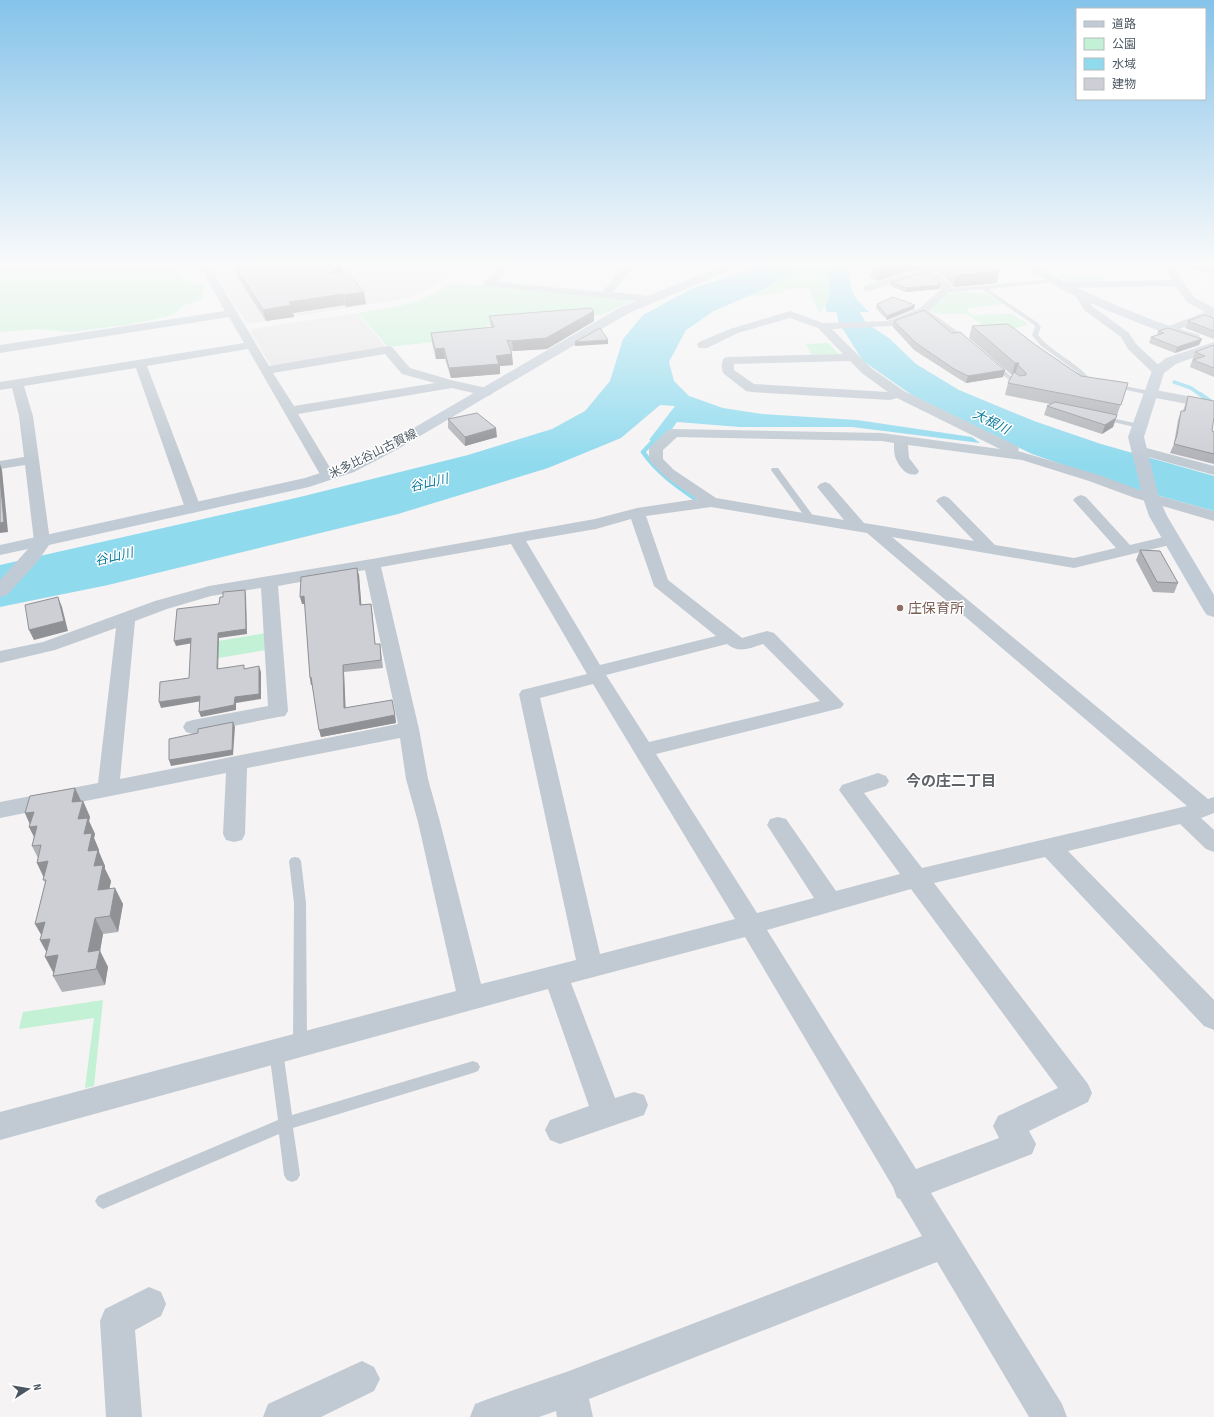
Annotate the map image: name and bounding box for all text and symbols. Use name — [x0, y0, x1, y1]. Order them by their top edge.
legend — [1076, 8, 1206, 100]
text: 道路 — [1112, 17, 1136, 32]
text: 公園 — [1112, 37, 1136, 52]
text: 水域 — [1112, 57, 1136, 72]
text: 建物 — [1112, 77, 1136, 92]
water label: 大根川 — [970, 406, 1014, 439]
street label: 米多比谷山古賀線 — [327, 426, 419, 482]
water label: 谷山川 — [408, 470, 452, 495]
water label: 谷山川 — [93, 544, 137, 569]
place label: 庄保育所 — [908, 600, 964, 617]
marker: 庄保育所 — [895, 603, 905, 613]
district label: 今の庄二丁目 — [906, 772, 996, 791]
north arrow — [8, 1369, 48, 1409]
text: N — [30, 1383, 44, 1391]

